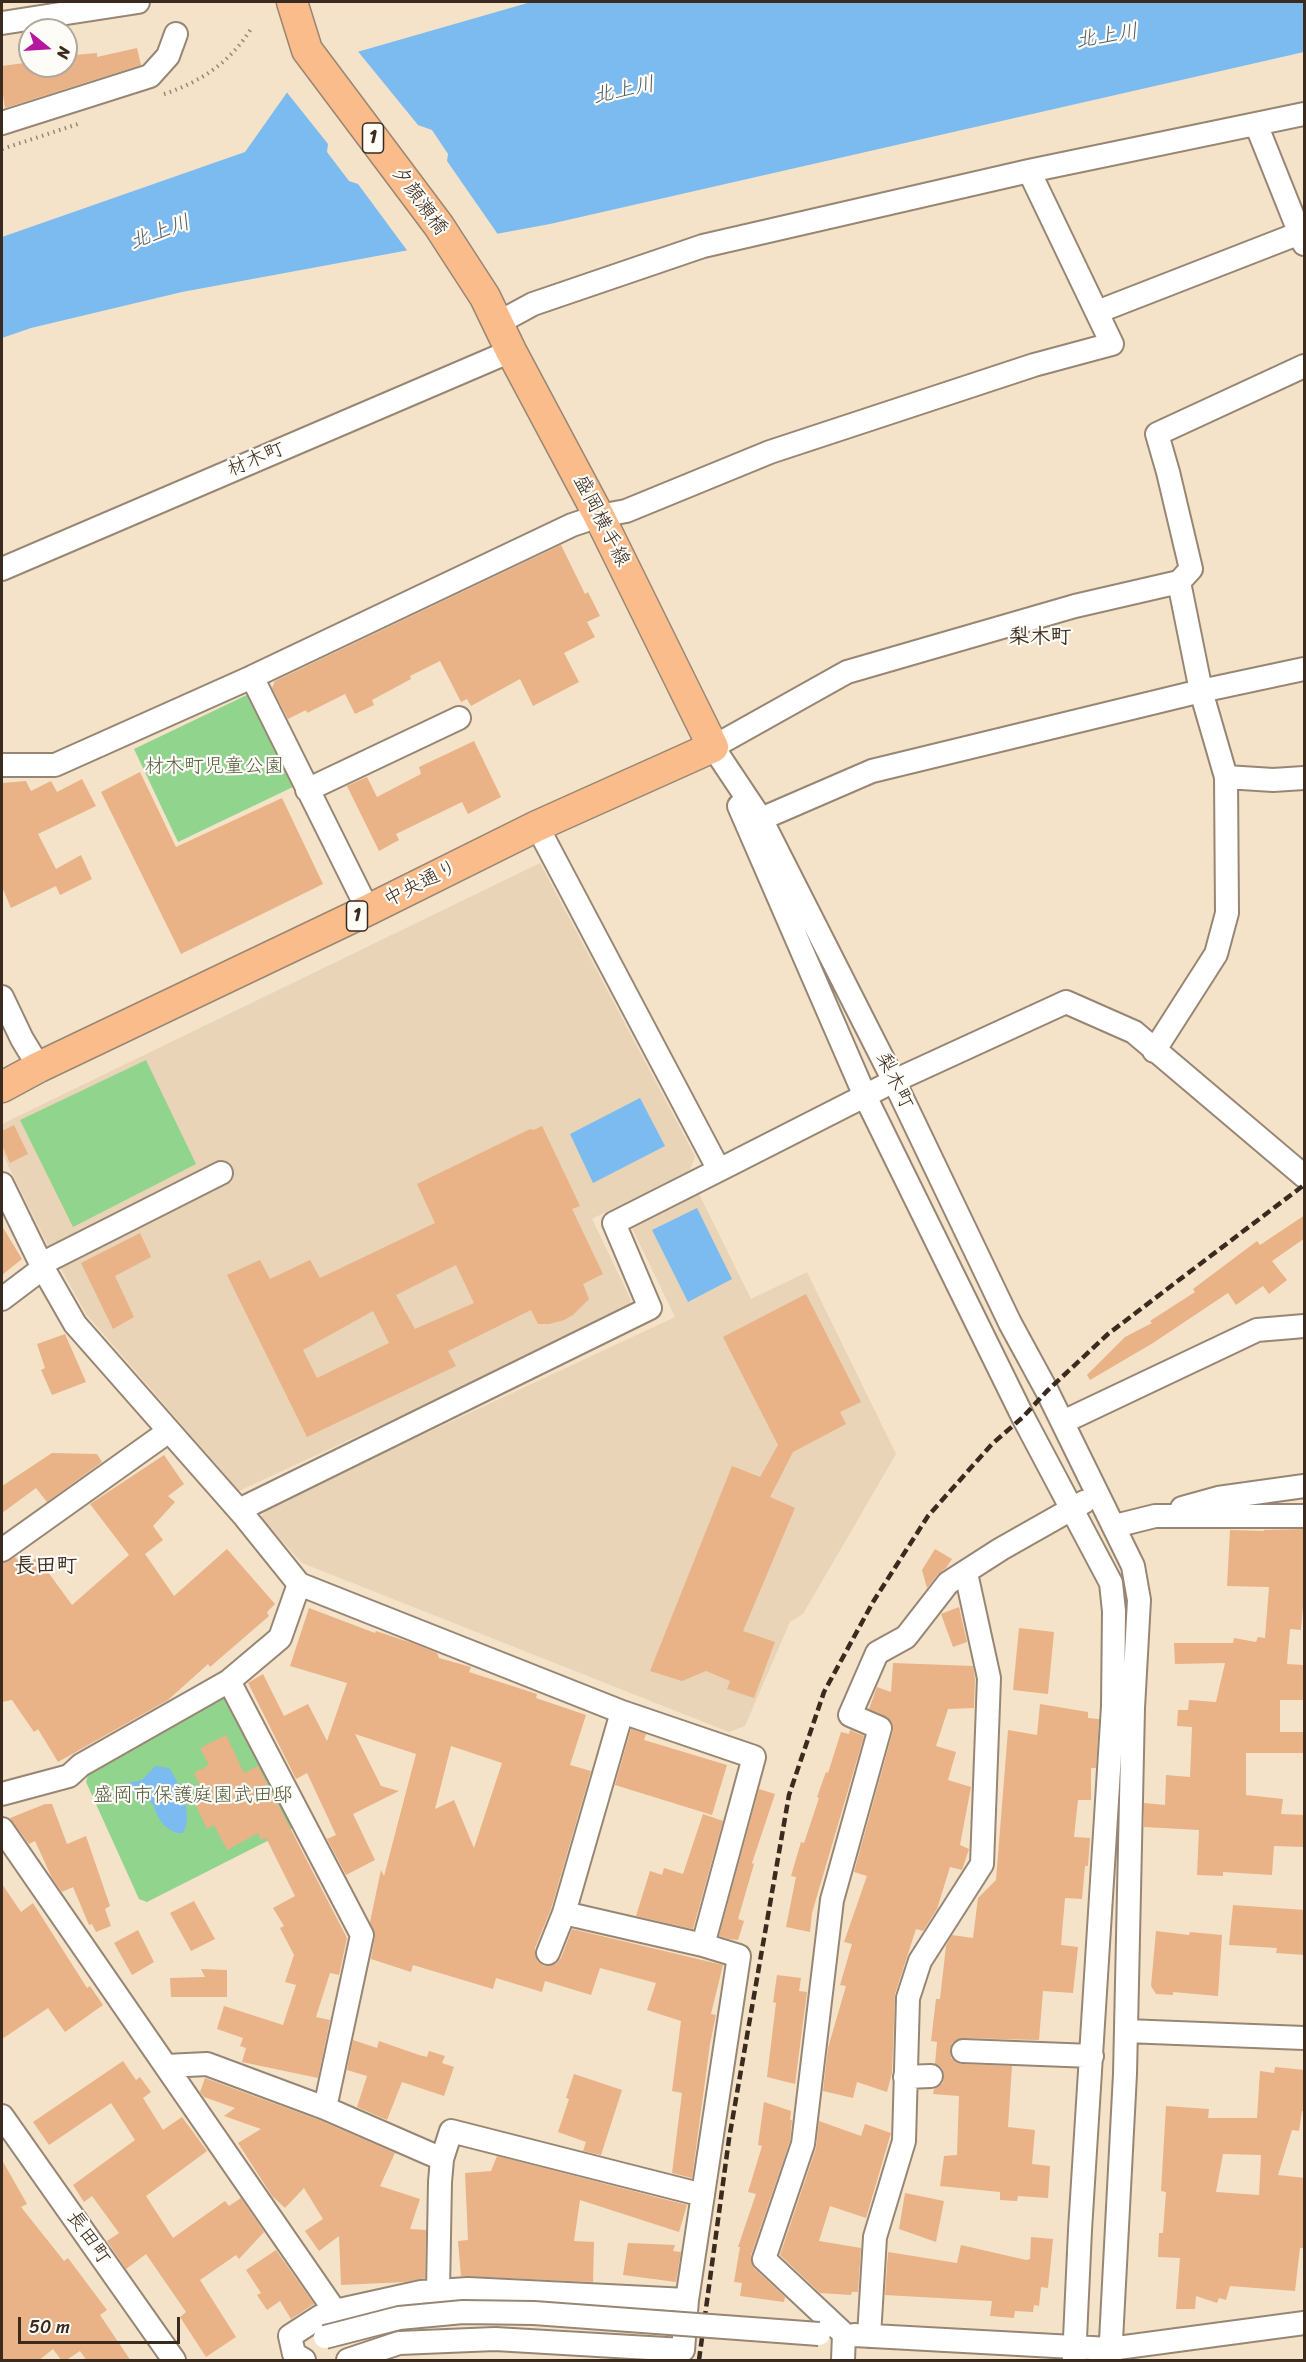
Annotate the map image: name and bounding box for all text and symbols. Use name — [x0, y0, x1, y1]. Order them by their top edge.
north arrow — [18, 18, 78, 78]
water label: 北上川 — [1074, 20, 1140, 54]
text: N — [48, 43, 79, 63]
water label: 北上川 — [591, 72, 657, 110]
road number: 1 — [362, 123, 384, 153]
street label: 夕顔瀬橋 — [386, 162, 452, 240]
water label: 北上川 — [126, 210, 194, 256]
street label: 材木町 — [224, 437, 288, 483]
street label: 盛岡横手線 — [568, 471, 634, 571]
district label: 梨木町 — [1009, 625, 1071, 651]
park label: 材木町児童公園 — [144, 755, 284, 779]
street label: 中央通り — [380, 855, 462, 913]
road number: 1 — [346, 901, 368, 931]
street label: 梨木町 — [870, 1049, 918, 1113]
district label: 長田町 — [15, 1554, 77, 1580]
park label: 盛岡市保護庭園武田邸 — [93, 1784, 293, 1808]
street label: 長田町 — [61, 2207, 115, 2269]
scale bar — [21, 2305, 183, 2343]
text: 50 m — [29, 2311, 70, 2343]

